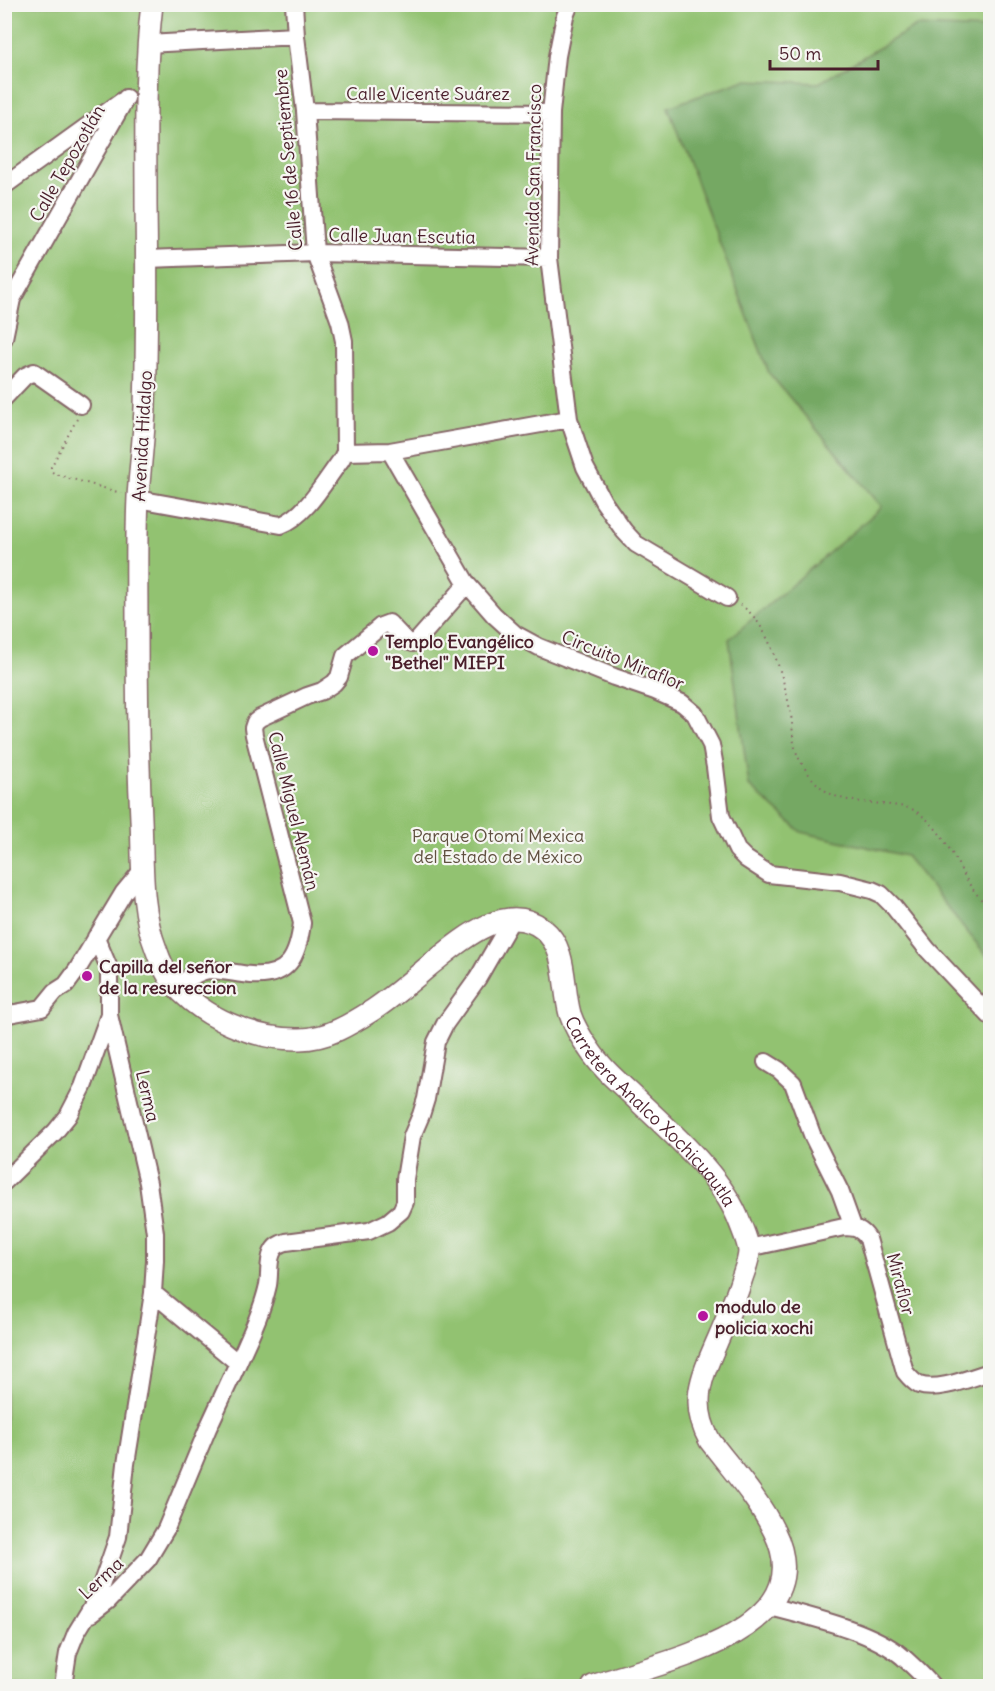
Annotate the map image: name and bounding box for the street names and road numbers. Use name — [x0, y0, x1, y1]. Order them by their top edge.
street label: Calle 16 de Septiembre — [269, 68, 307, 252]
street label: Calle Vicente Suárez — [346, 82, 510, 105]
street label: Avenida San Francisco — [520, 84, 546, 266]
street label: Calle Tepozotlán — [24, 100, 110, 226]
street label: Calle Juan Escutia — [328, 223, 476, 249]
street label: Avenida Hidalgo — [127, 370, 157, 502]
street label: Circuito Miraflor — [558, 625, 688, 695]
street label: Calle Miguel Alemán — [263, 729, 325, 893]
street label: Carretera Analco Xochicuautla — [560, 1012, 741, 1210]
street label: Lerma — [131, 1068, 165, 1124]
street label: Miraflor — [882, 1250, 920, 1318]
street label: Lerma — [74, 1552, 128, 1604]

